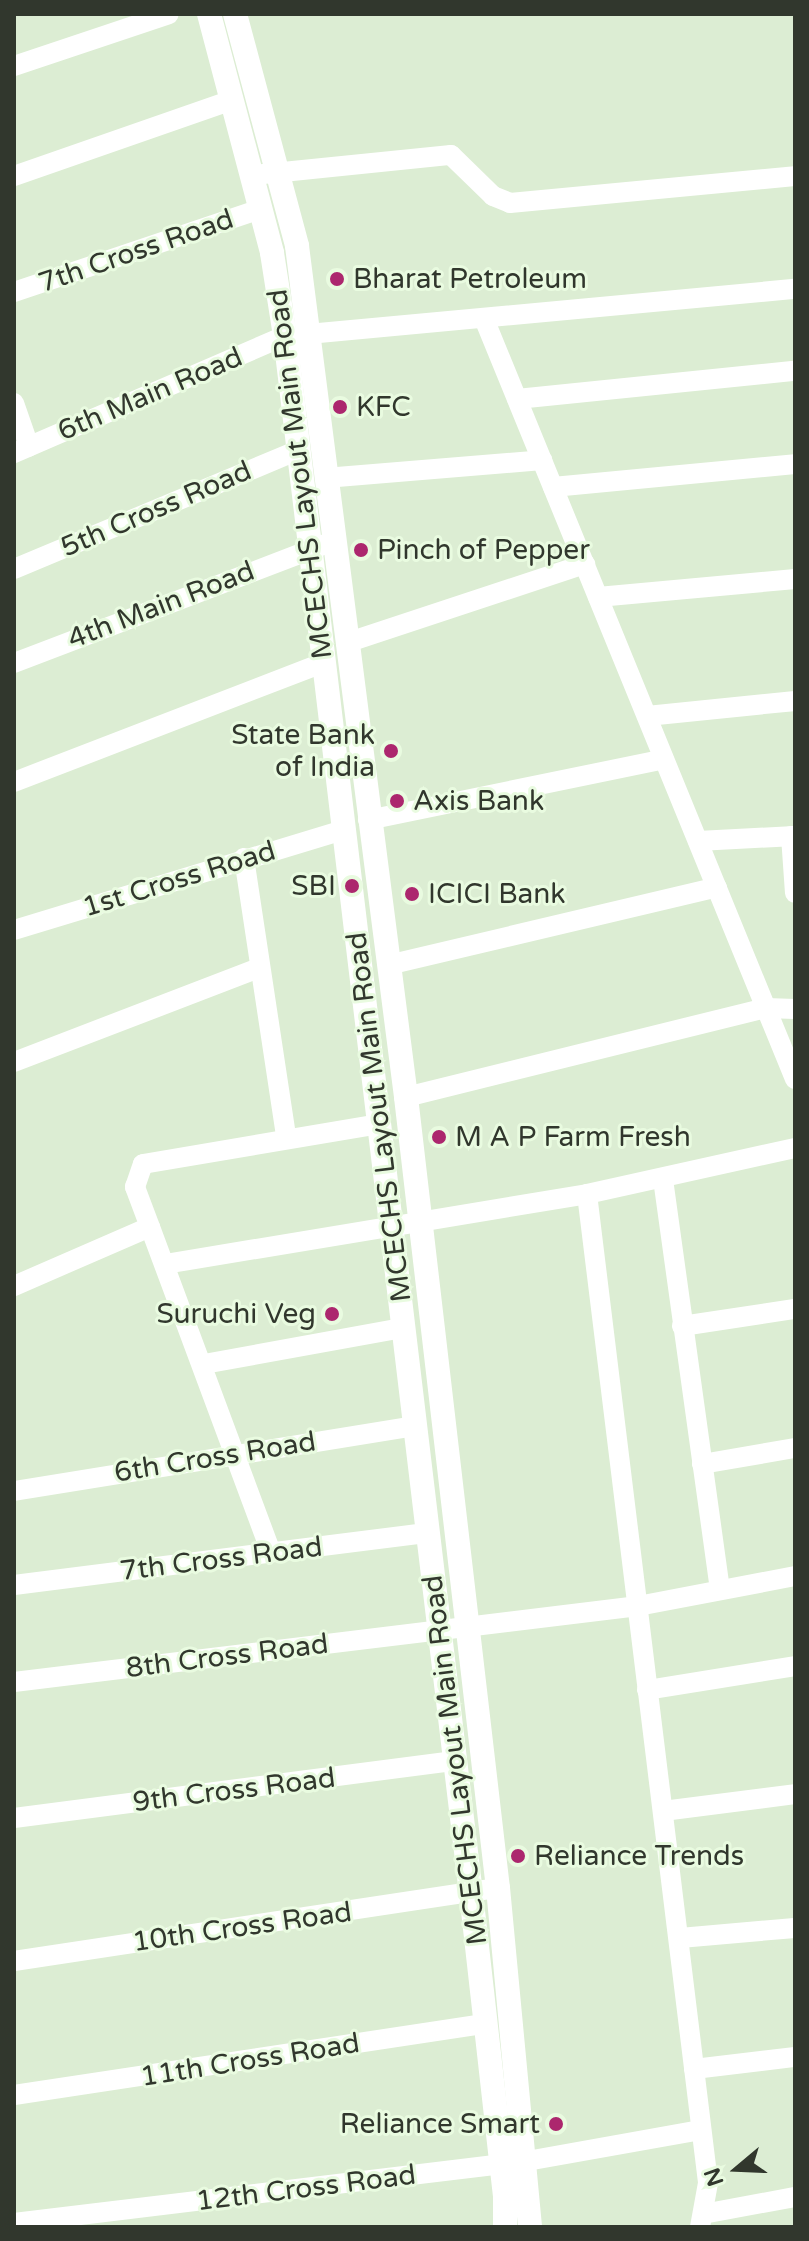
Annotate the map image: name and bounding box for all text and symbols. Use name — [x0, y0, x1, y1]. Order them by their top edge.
street label: 7th Cross Road — [34, 202, 238, 300]
place label: Bharat Petroleum — [353, 262, 587, 296]
marker: Bharat Petroleum — [328, 270, 346, 288]
street label: MCECHS Layout Main Road — [261, 287, 339, 661]
street label: 6th Main Road — [53, 340, 247, 448]
place label: KFC — [356, 390, 411, 424]
marker: KFC — [331, 398, 349, 416]
street label: 5th Cross Road — [56, 454, 256, 564]
place label: Pinch of Pepper — [377, 533, 590, 567]
marker: Pinch of Pepper — [352, 541, 370, 559]
street label: 4th Main Road — [63, 554, 259, 656]
place label: State Bank of India — [231, 718, 375, 784]
marker: State Bank of India — [382, 742, 400, 760]
place label: Axis Bank — [413, 784, 544, 818]
marker: Axis Bank — [388, 792, 406, 810]
street label: 1st Cross Road — [78, 834, 280, 924]
place label: SBI — [291, 869, 336, 903]
marker: SBI — [343, 877, 361, 895]
place label: ICICI Bank — [428, 877, 566, 911]
marker: ICICI Bank — [403, 885, 421, 903]
street label: MCECHS Layout Main Road — [340, 930, 418, 1304]
place label: M A P Farm Fresh — [455, 1120, 691, 1154]
marker: M A P Farm Fresh — [430, 1128, 448, 1146]
place label: Suruchi Veg — [157, 1297, 316, 1331]
marker: Suruchi Veg — [323, 1305, 341, 1323]
street label: 6th Cross Road — [112, 1424, 318, 1490]
street label: 7th Cross Road — [118, 1530, 324, 1588]
street label: MCECHS Layout Main Road — [416, 1573, 494, 1947]
street label: 8th Cross Road — [124, 1627, 330, 1685]
street label: 9th Cross Road — [131, 1761, 337, 1819]
place label: Reliance Trends — [534, 1839, 744, 1873]
marker: Reliance Trends — [509, 1847, 527, 1865]
street label: 10th Cross Road — [130, 1895, 354, 1959]
street label: 11th Cross Road — [138, 2026, 362, 2094]
place label: Reliance Smart — [340, 2107, 540, 2141]
marker: Reliance Smart — [547, 2115, 565, 2133]
north arrow — [697, 2129, 777, 2209]
street label: 12th Cross Road — [194, 2158, 418, 2218]
text: N — [699, 2164, 729, 2189]

